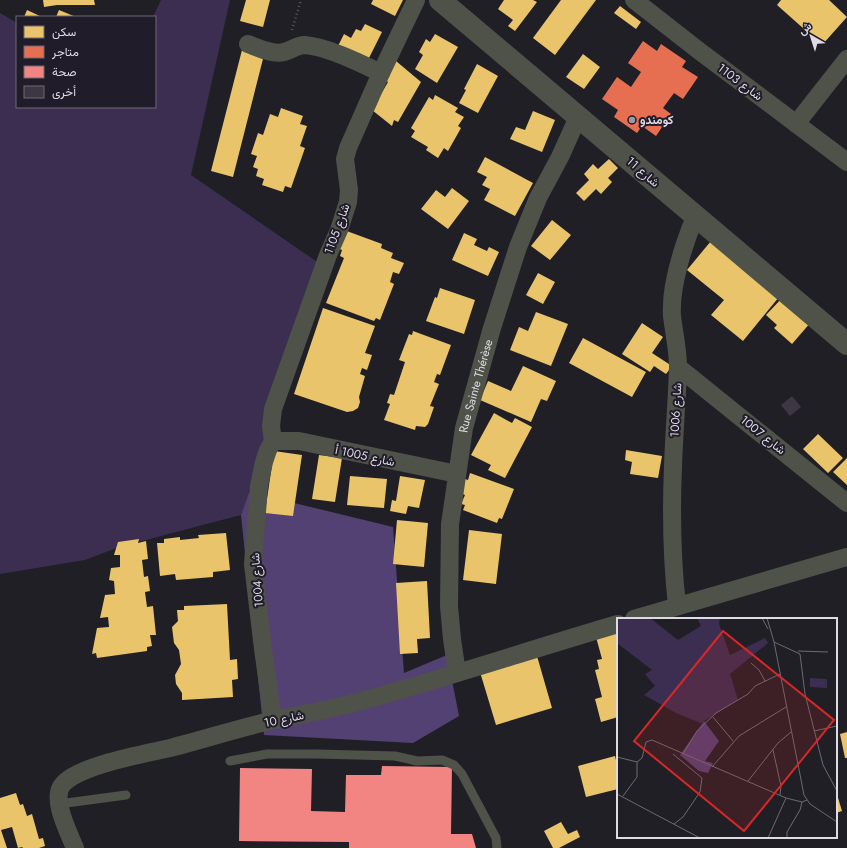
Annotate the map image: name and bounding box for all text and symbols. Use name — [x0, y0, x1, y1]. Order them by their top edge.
legend — [16, 16, 156, 108]
north arrow — [791, 16, 831, 56]
text: ش — [795, 18, 815, 39]
text: سكن — [52, 23, 76, 41]
text: متاجر — [51, 43, 79, 61]
street label: شارع 1103 — [714, 59, 766, 105]
text: صحة — [52, 63, 76, 81]
text: أخرى — [52, 83, 76, 101]
place label: كومندو — [640, 111, 674, 129]
marker: كومندو — [627, 115, 637, 125]
street label: شارع 11 — [623, 153, 663, 191]
street label: شارع 1105 — [320, 201, 354, 257]
street label: Rue Sainte Thérèse — [454, 337, 497, 434]
street label: شارع 1006 — [666, 382, 686, 438]
street label: شارع 1007 — [736, 411, 790, 459]
street label: شارع 1005 أ — [333, 441, 397, 471]
street label: شارع 1004 — [246, 552, 268, 608]
inset map — [617, 618, 837, 838]
street label: شارع 10 — [262, 706, 306, 732]

